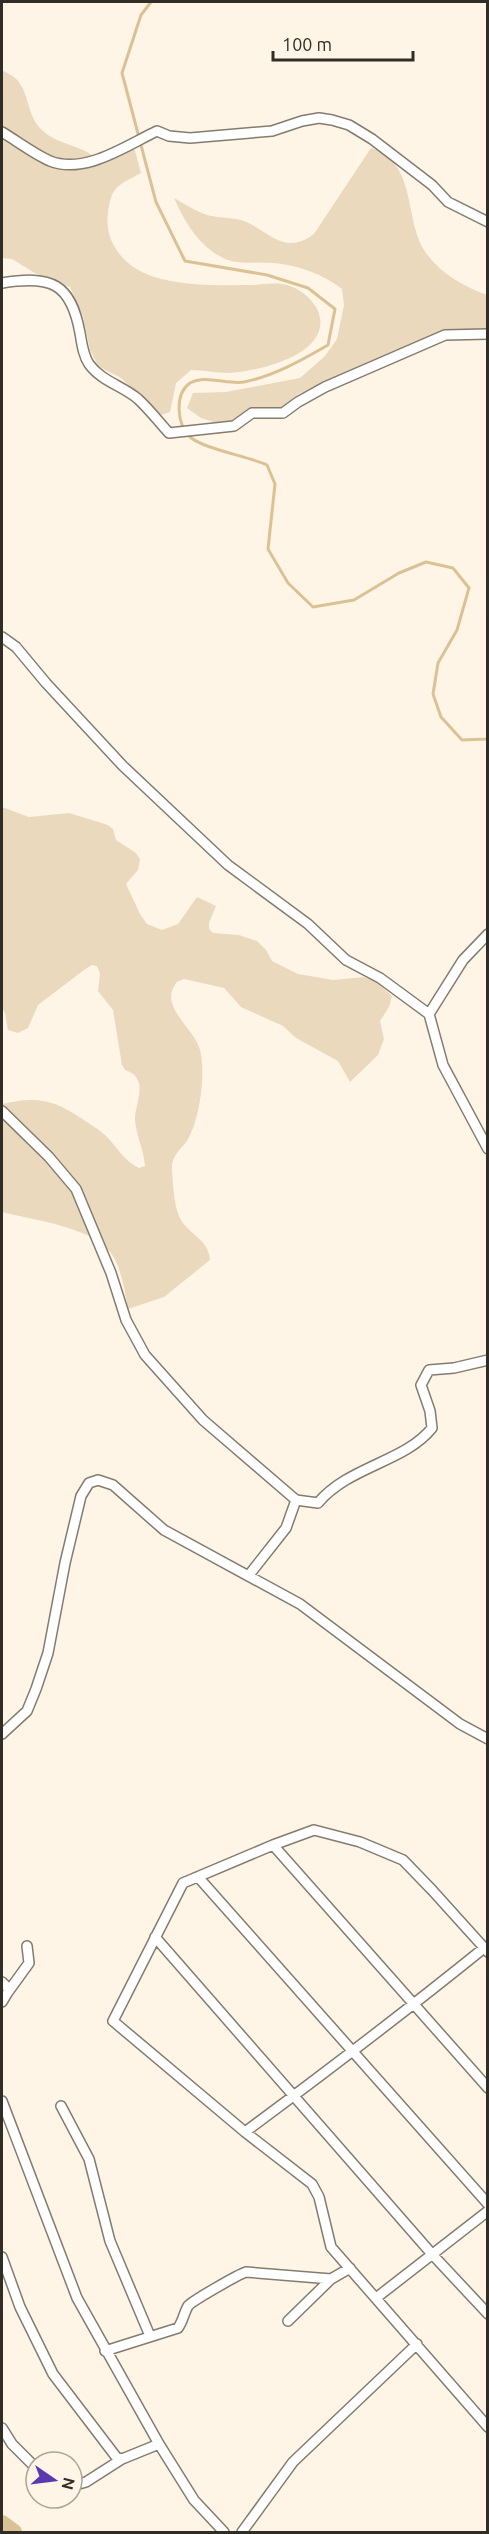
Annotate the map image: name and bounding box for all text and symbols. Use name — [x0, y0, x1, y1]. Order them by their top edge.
scale bar — [273, 24, 412, 62]
text: 100 m — [282, 34, 332, 54]
north arrow — [24, 2450, 84, 2510]
text: N — [58, 2476, 79, 2492]

